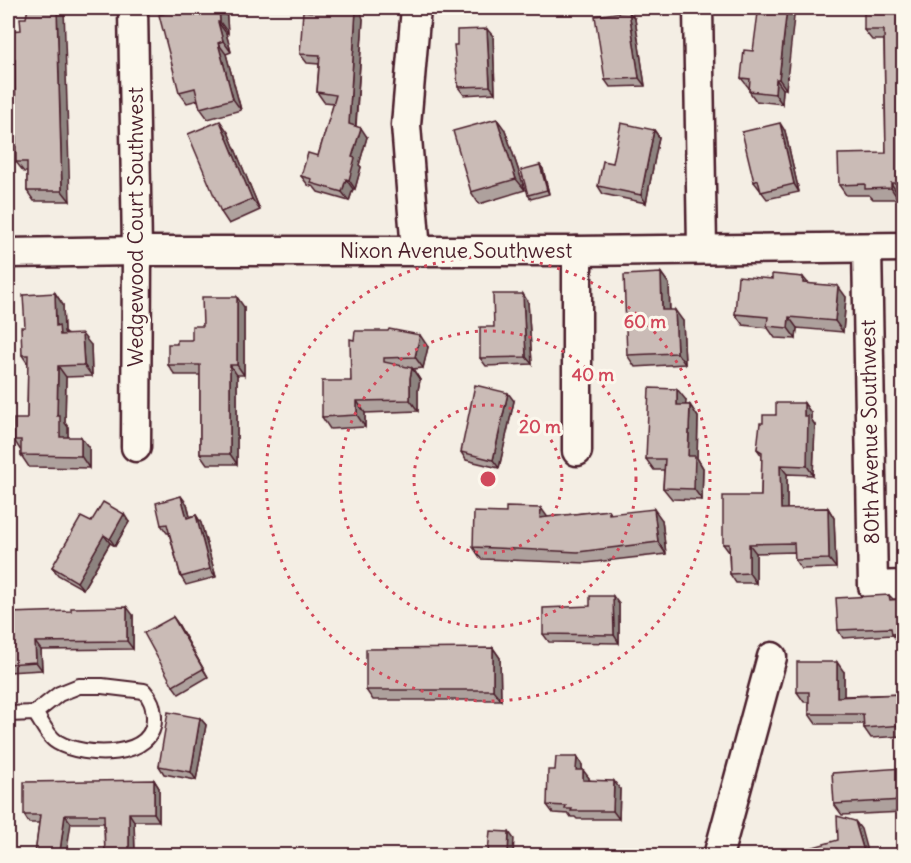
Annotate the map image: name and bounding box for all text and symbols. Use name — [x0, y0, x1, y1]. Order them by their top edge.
street label: Wedgewood Court Southwest — [122, 87, 149, 367]
street label: Nixon Avenue Southwest — [340, 237, 572, 264]
text: 60 m — [624, 310, 666, 333]
street label: 80th Avenue Southwest — [854, 319, 885, 545]
text: 40 m — [572, 363, 614, 386]
text: 20 m — [519, 415, 561, 438]
centre of rings — [478, 469, 498, 489]

